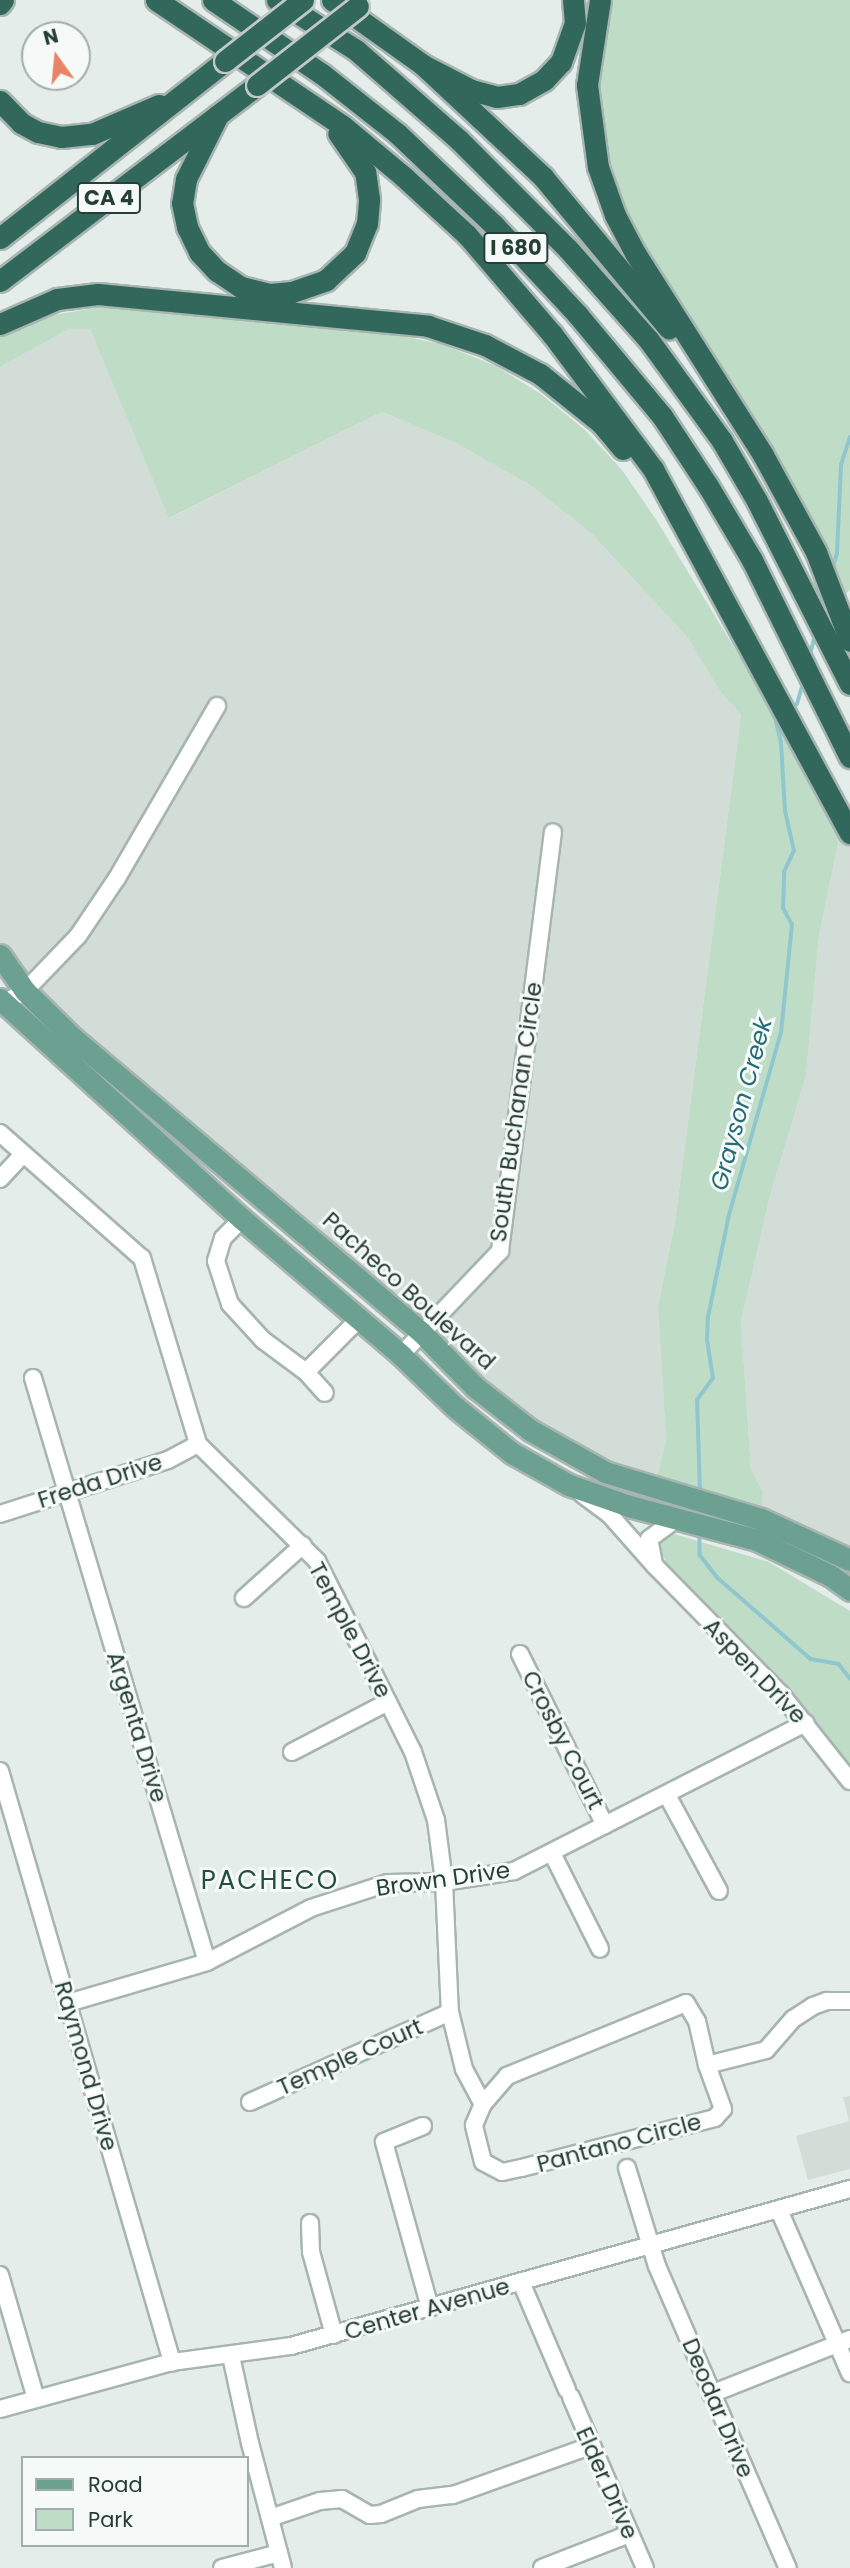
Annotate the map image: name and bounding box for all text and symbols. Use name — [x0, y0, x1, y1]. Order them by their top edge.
north arrow — [21, 21, 91, 91]
text: N — [41, 22, 61, 52]
road number: CA 4 — [76, 180, 142, 216]
road number: I 680 — [483, 230, 549, 266]
street label: South Buchanan Circle — [484, 980, 548, 1244]
water label: Grayson Creek — [704, 1015, 778, 1193]
street label: Pacheco Boulevard — [317, 1206, 501, 1376]
street label: Freda Drive — [34, 1448, 166, 1514]
street label: Temple Drive — [303, 1557, 397, 1703]
street label: Aspen Drive — [698, 1613, 812, 1729]
street label: Argenta Drive — [101, 1648, 173, 1806]
street label: Crosby Court — [516, 1666, 610, 1814]
street label: Brown Drive — [374, 1856, 512, 1902]
district label: PACHECO — [202, 1865, 338, 1897]
street label: Raymond Drive — [49, 1978, 123, 2154]
street label: Temple Court — [273, 2013, 427, 2101]
street label: Pantano Circle — [534, 2108, 704, 2178]
street label: Center Avenue — [341, 2272, 513, 2346]
street label: Deodar Drive — [676, 2334, 760, 2482]
street label: Elder Drive — [570, 2423, 644, 2543]
legend — [21, 2456, 248, 2547]
text: Road — [88, 2470, 143, 2499]
text: Park — [88, 2505, 133, 2534]

